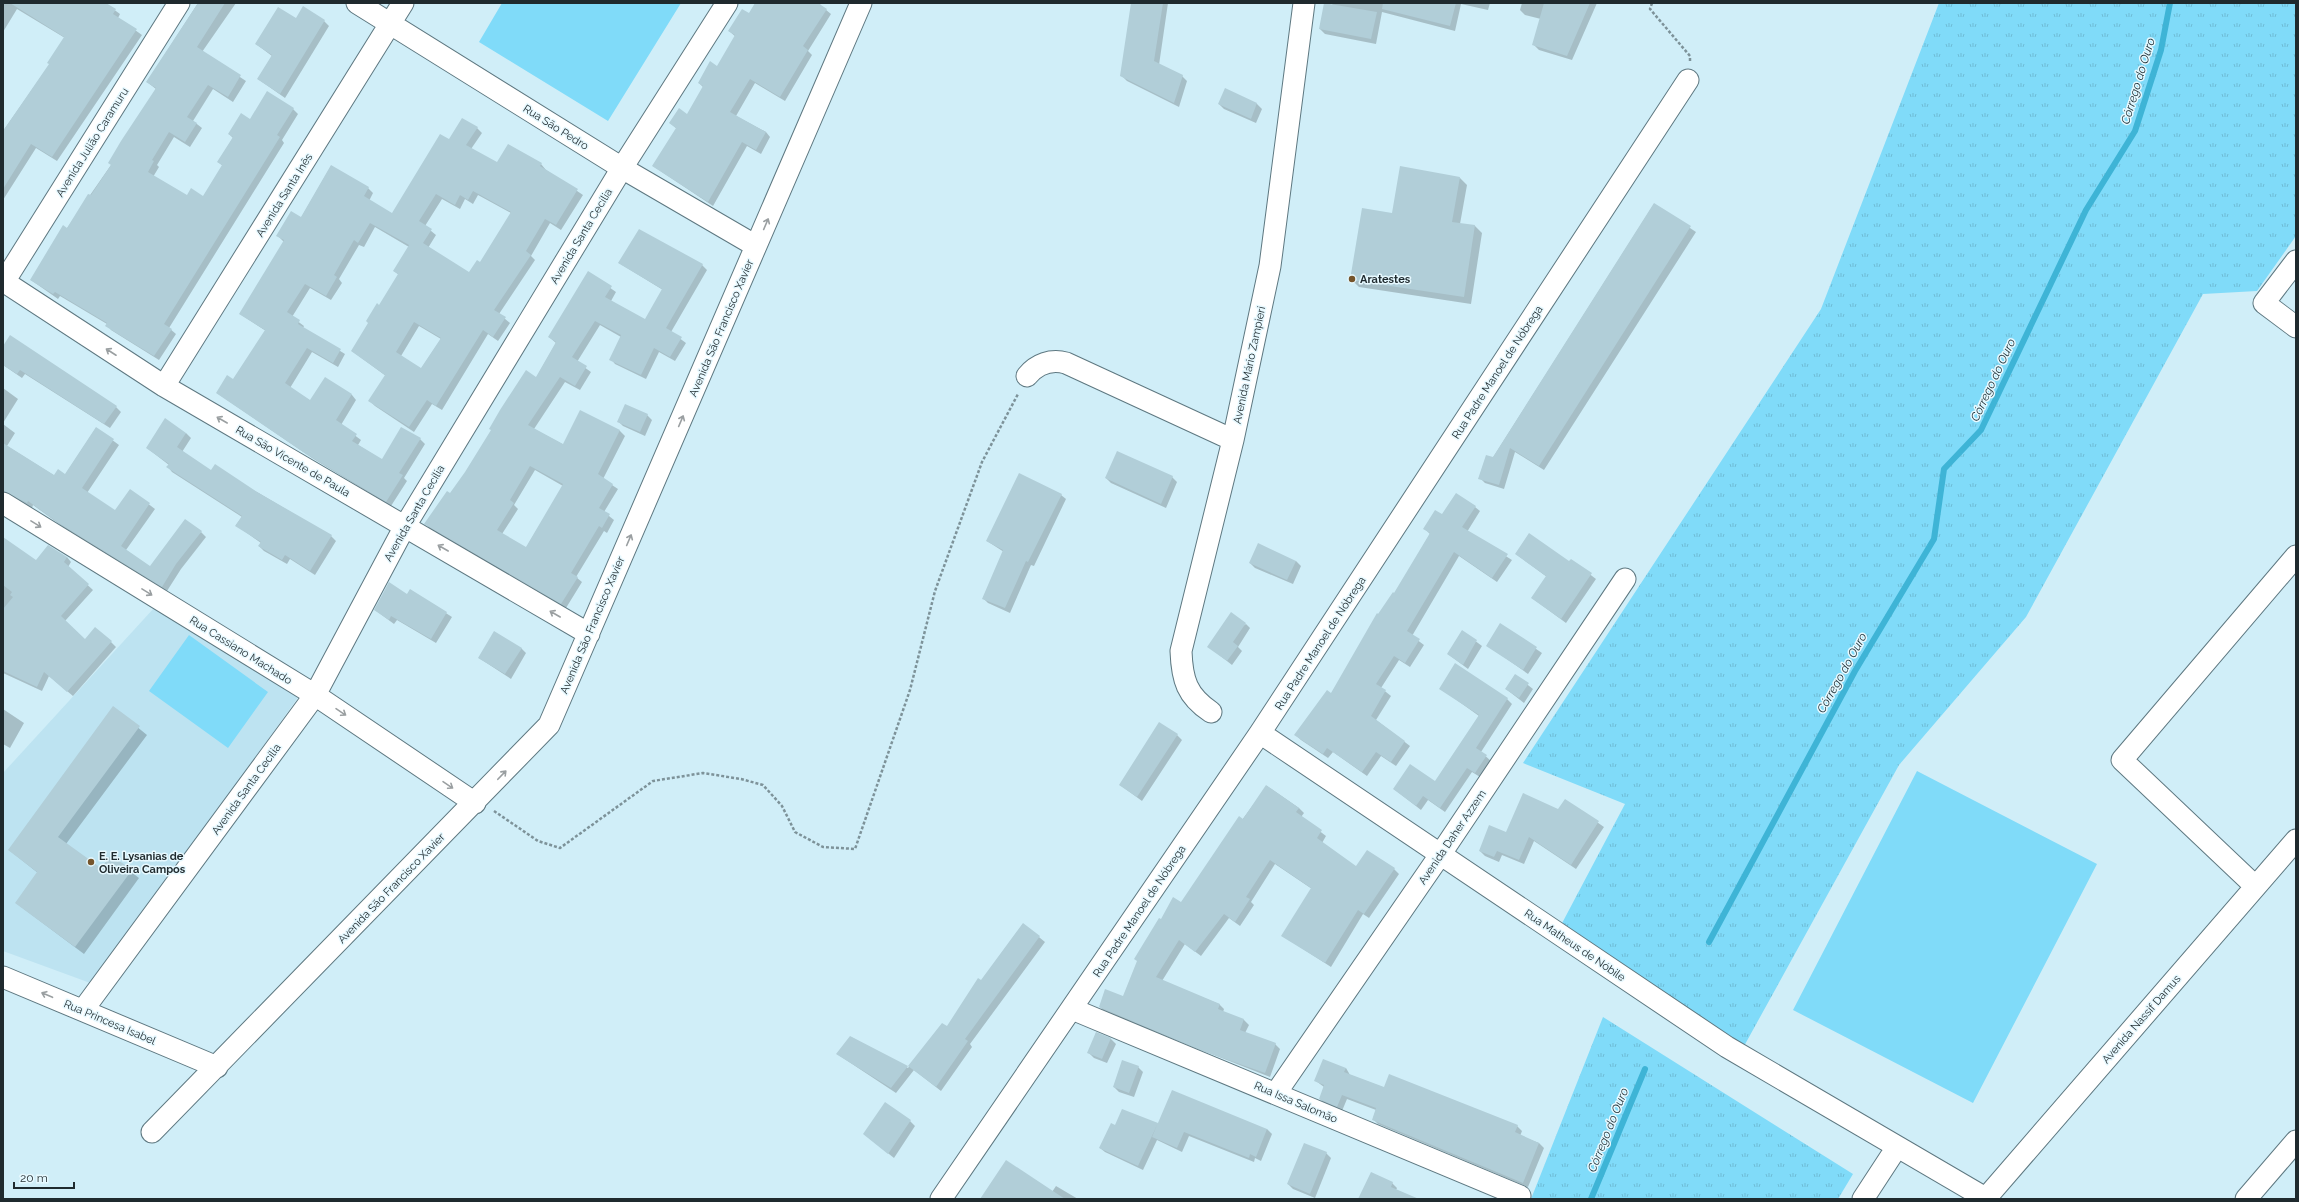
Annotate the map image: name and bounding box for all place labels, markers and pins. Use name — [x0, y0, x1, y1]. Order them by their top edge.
place label: Aratestes — [1360, 273, 1411, 286]
marker: Aratestes — [1347, 274, 1357, 284]
place label: E. E. Lysanias de Oliveira Campos — [99, 850, 186, 876]
marker: E. E. Lysanias de Oliveira Campos — [86, 857, 96, 867]

